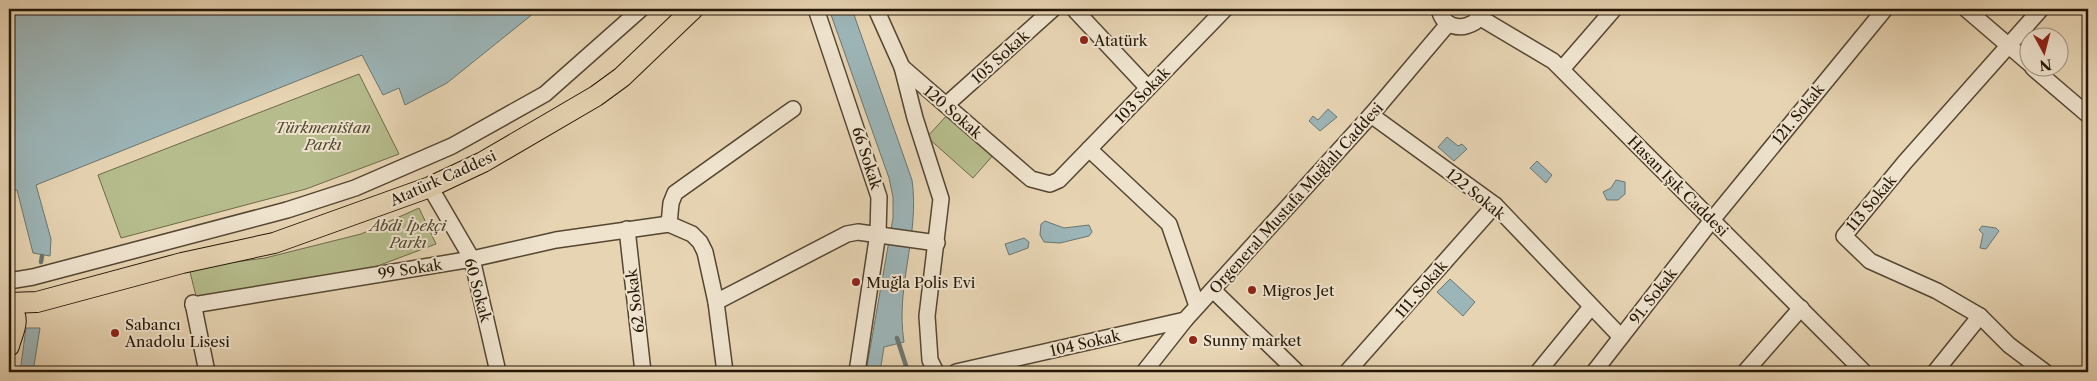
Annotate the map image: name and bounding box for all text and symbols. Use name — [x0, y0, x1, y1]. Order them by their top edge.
street label: 105 Sokak — [967, 25, 1034, 88]
north arrow — [2020, 28, 2070, 78]
place label: Atatürk — [1093, 31, 1149, 50]
marker: Atatürk — [1078, 34, 1090, 46]
text: N — [2038, 55, 2053, 75]
street label: 103 Sokak — [1110, 62, 1174, 127]
street label: 121. Sokak — [1768, 79, 1829, 148]
street label: 120 Sokak — [920, 81, 987, 144]
street label: Orgeneral Mustafa Muğlalı Caddesi — [1205, 98, 1387, 298]
park label: Türkmenistan Parkı — [275, 118, 371, 154]
street label: 66 Sokak — [848, 124, 886, 193]
street label: Hasan Işık Caddesi — [1624, 132, 1733, 241]
street label: Atatürk Caddesi — [386, 146, 500, 210]
street label: 122 Sokak — [1443, 164, 1510, 224]
street label: 113 Sokak — [1842, 170, 1901, 235]
park label: Abdi İpekçi Parkı — [368, 216, 448, 252]
street label: 99 Sokak — [377, 254, 445, 283]
street label: 111. Sokak — [1391, 255, 1452, 322]
street label: 60 Sokak — [460, 256, 496, 325]
street label: 91. Sokak — [1625, 263, 1682, 328]
street label: 62 Sokak — [621, 266, 648, 334]
place label: Muğla Polis Evi — [866, 273, 976, 292]
marker: Muğla Polis Evi — [850, 276, 862, 288]
place label: Migros Jet — [1262, 281, 1335, 300]
marker: Migros Jet — [1246, 284, 1258, 296]
place label: Sabancı Anadolu Lisesi — [124, 315, 230, 351]
street label: 104 Sokak — [1048, 325, 1123, 360]
marker: Sabancı Anadolu Lisesi — [109, 327, 121, 339]
place label: Sunny market — [1203, 331, 1302, 350]
marker: Sunny market — [1187, 334, 1199, 346]

